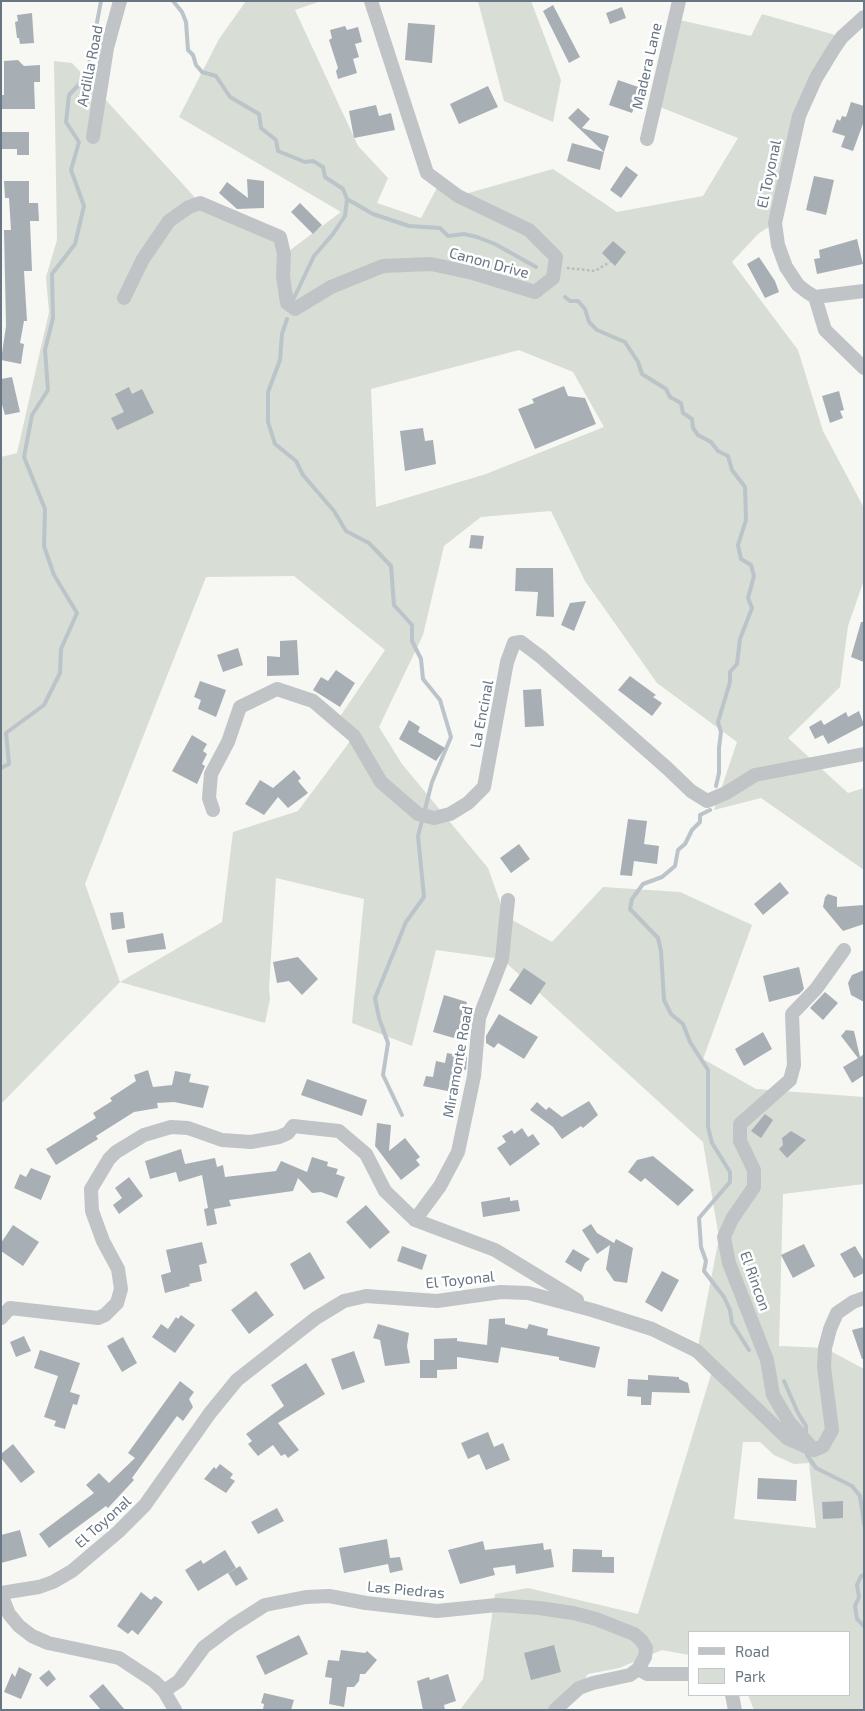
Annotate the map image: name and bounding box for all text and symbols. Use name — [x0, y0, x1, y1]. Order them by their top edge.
street label: Madera Lane — [628, 21, 666, 111]
street label: Ardilla Road — [73, 24, 107, 108]
street label: El Toyonal — [753, 138, 785, 210]
street label: Canon Drive — [447, 244, 531, 282]
street label: La Encinal — [467, 678, 497, 750]
street label: Miramonte Road — [439, 1005, 477, 1119]
street label: El Rincon — [736, 1249, 774, 1313]
street label: El Toyonal — [425, 1267, 495, 1293]
street label: El Toyonal — [71, 1492, 135, 1552]
street label: Las Piedras — [366, 1578, 446, 1602]
legend — [688, 1631, 850, 1696]
text: Road — [735, 1642, 770, 1660]
text: Park — [735, 1667, 766, 1685]

